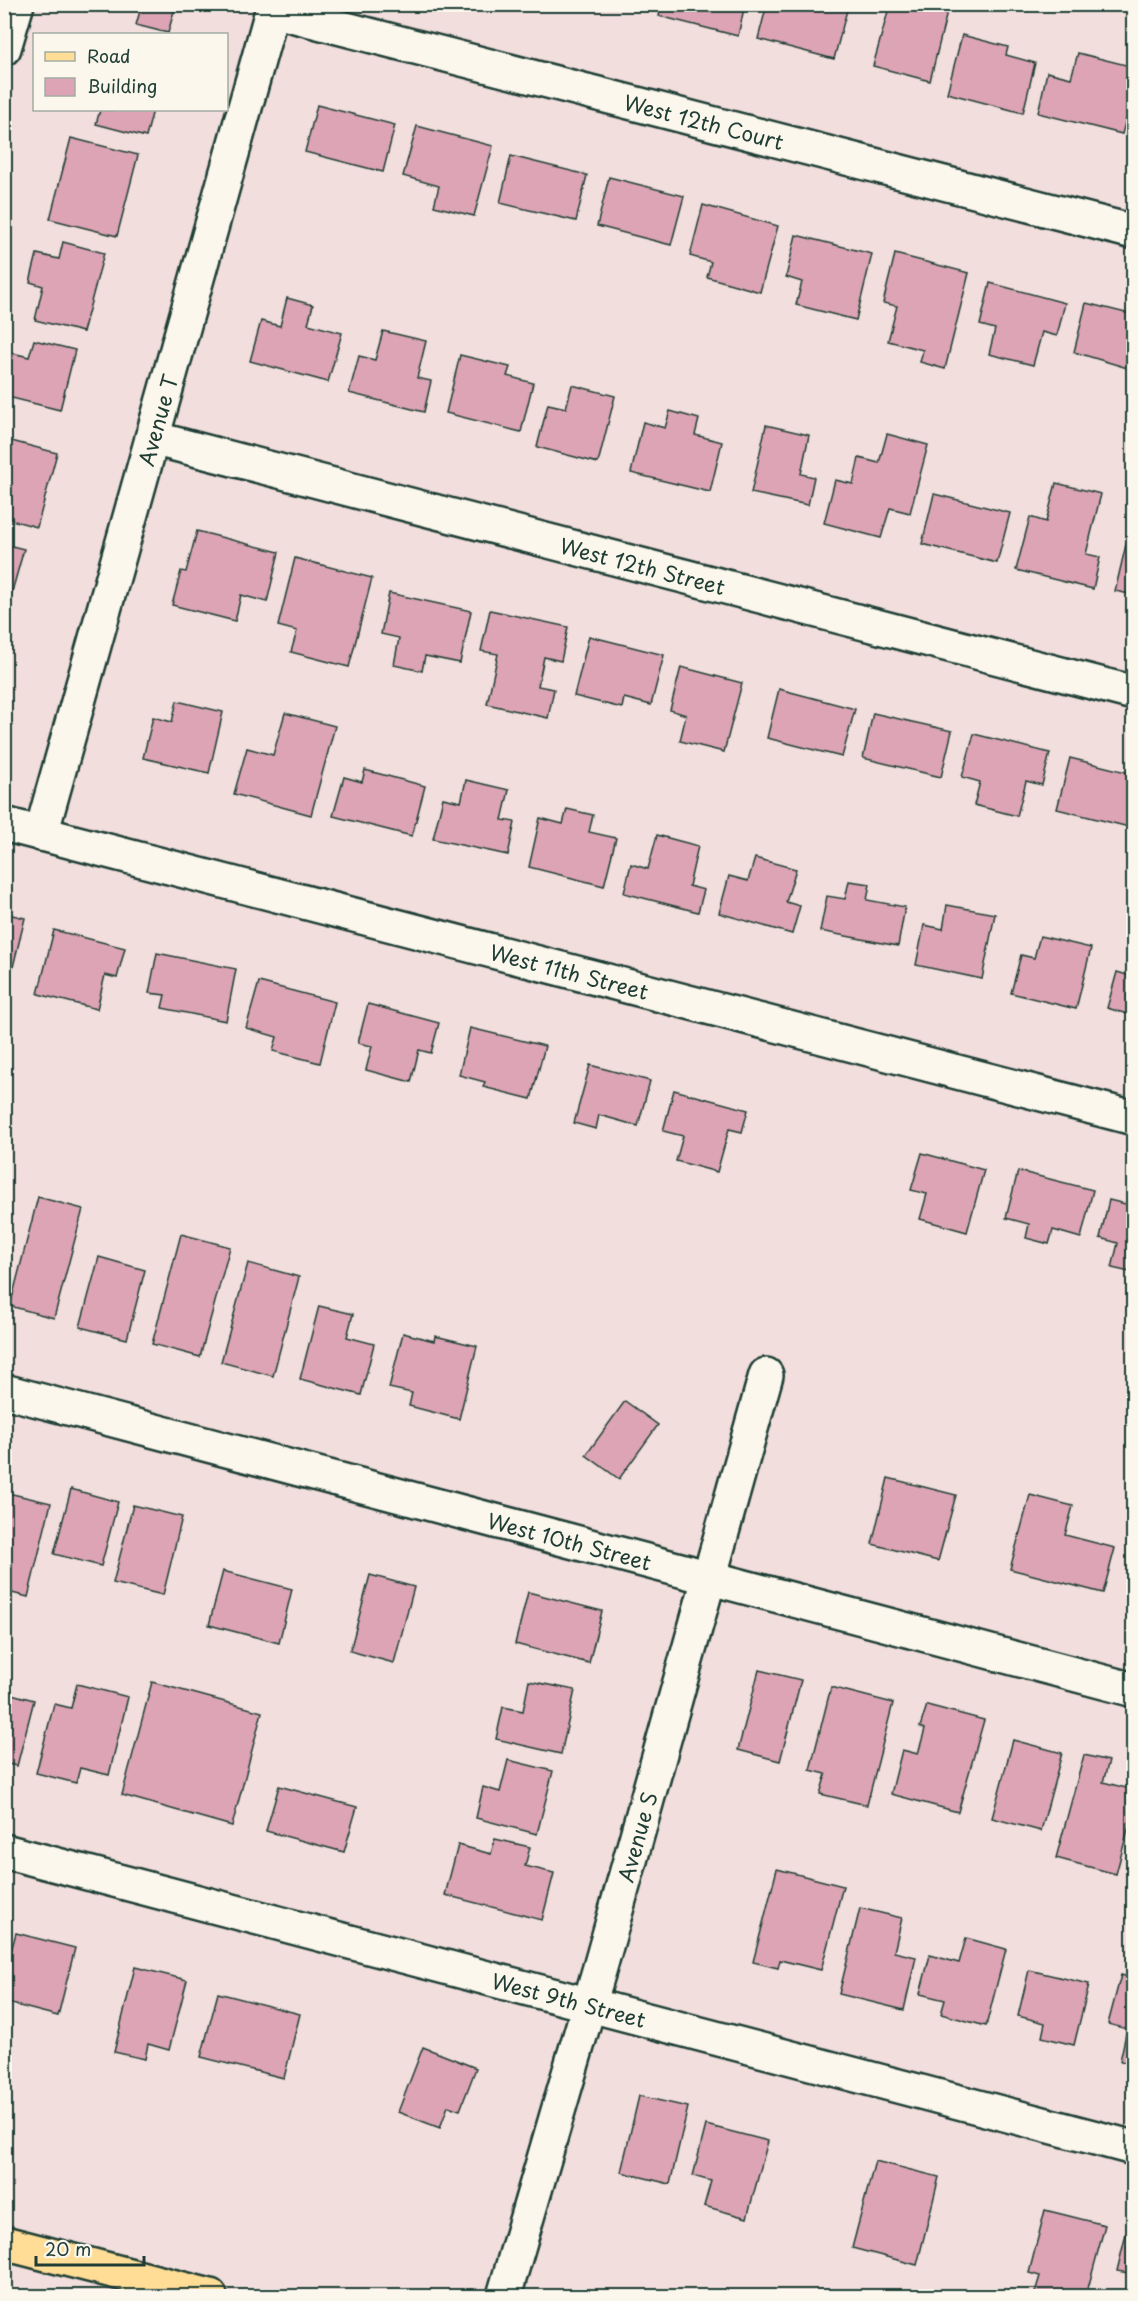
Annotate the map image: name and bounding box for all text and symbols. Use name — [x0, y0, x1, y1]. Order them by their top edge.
legend — [33, 33, 228, 111]
text: Road — [87, 42, 131, 69]
text: Building — [87, 72, 157, 99]
street label: West 12th Court — [620, 85, 787, 157]
street label: Avenue T — [129, 370, 186, 470]
street label: West 12th Street — [557, 529, 729, 602]
street label: West 11th Street — [486, 935, 652, 1007]
street label: West 10th Street — [484, 1504, 655, 1578]
street label: Avenue S — [609, 1788, 665, 1886]
street label: West 9th Street — [488, 1964, 649, 2035]
scale bar — [36, 2229, 144, 2267]
text: 20 m — [45, 2235, 91, 2262]

